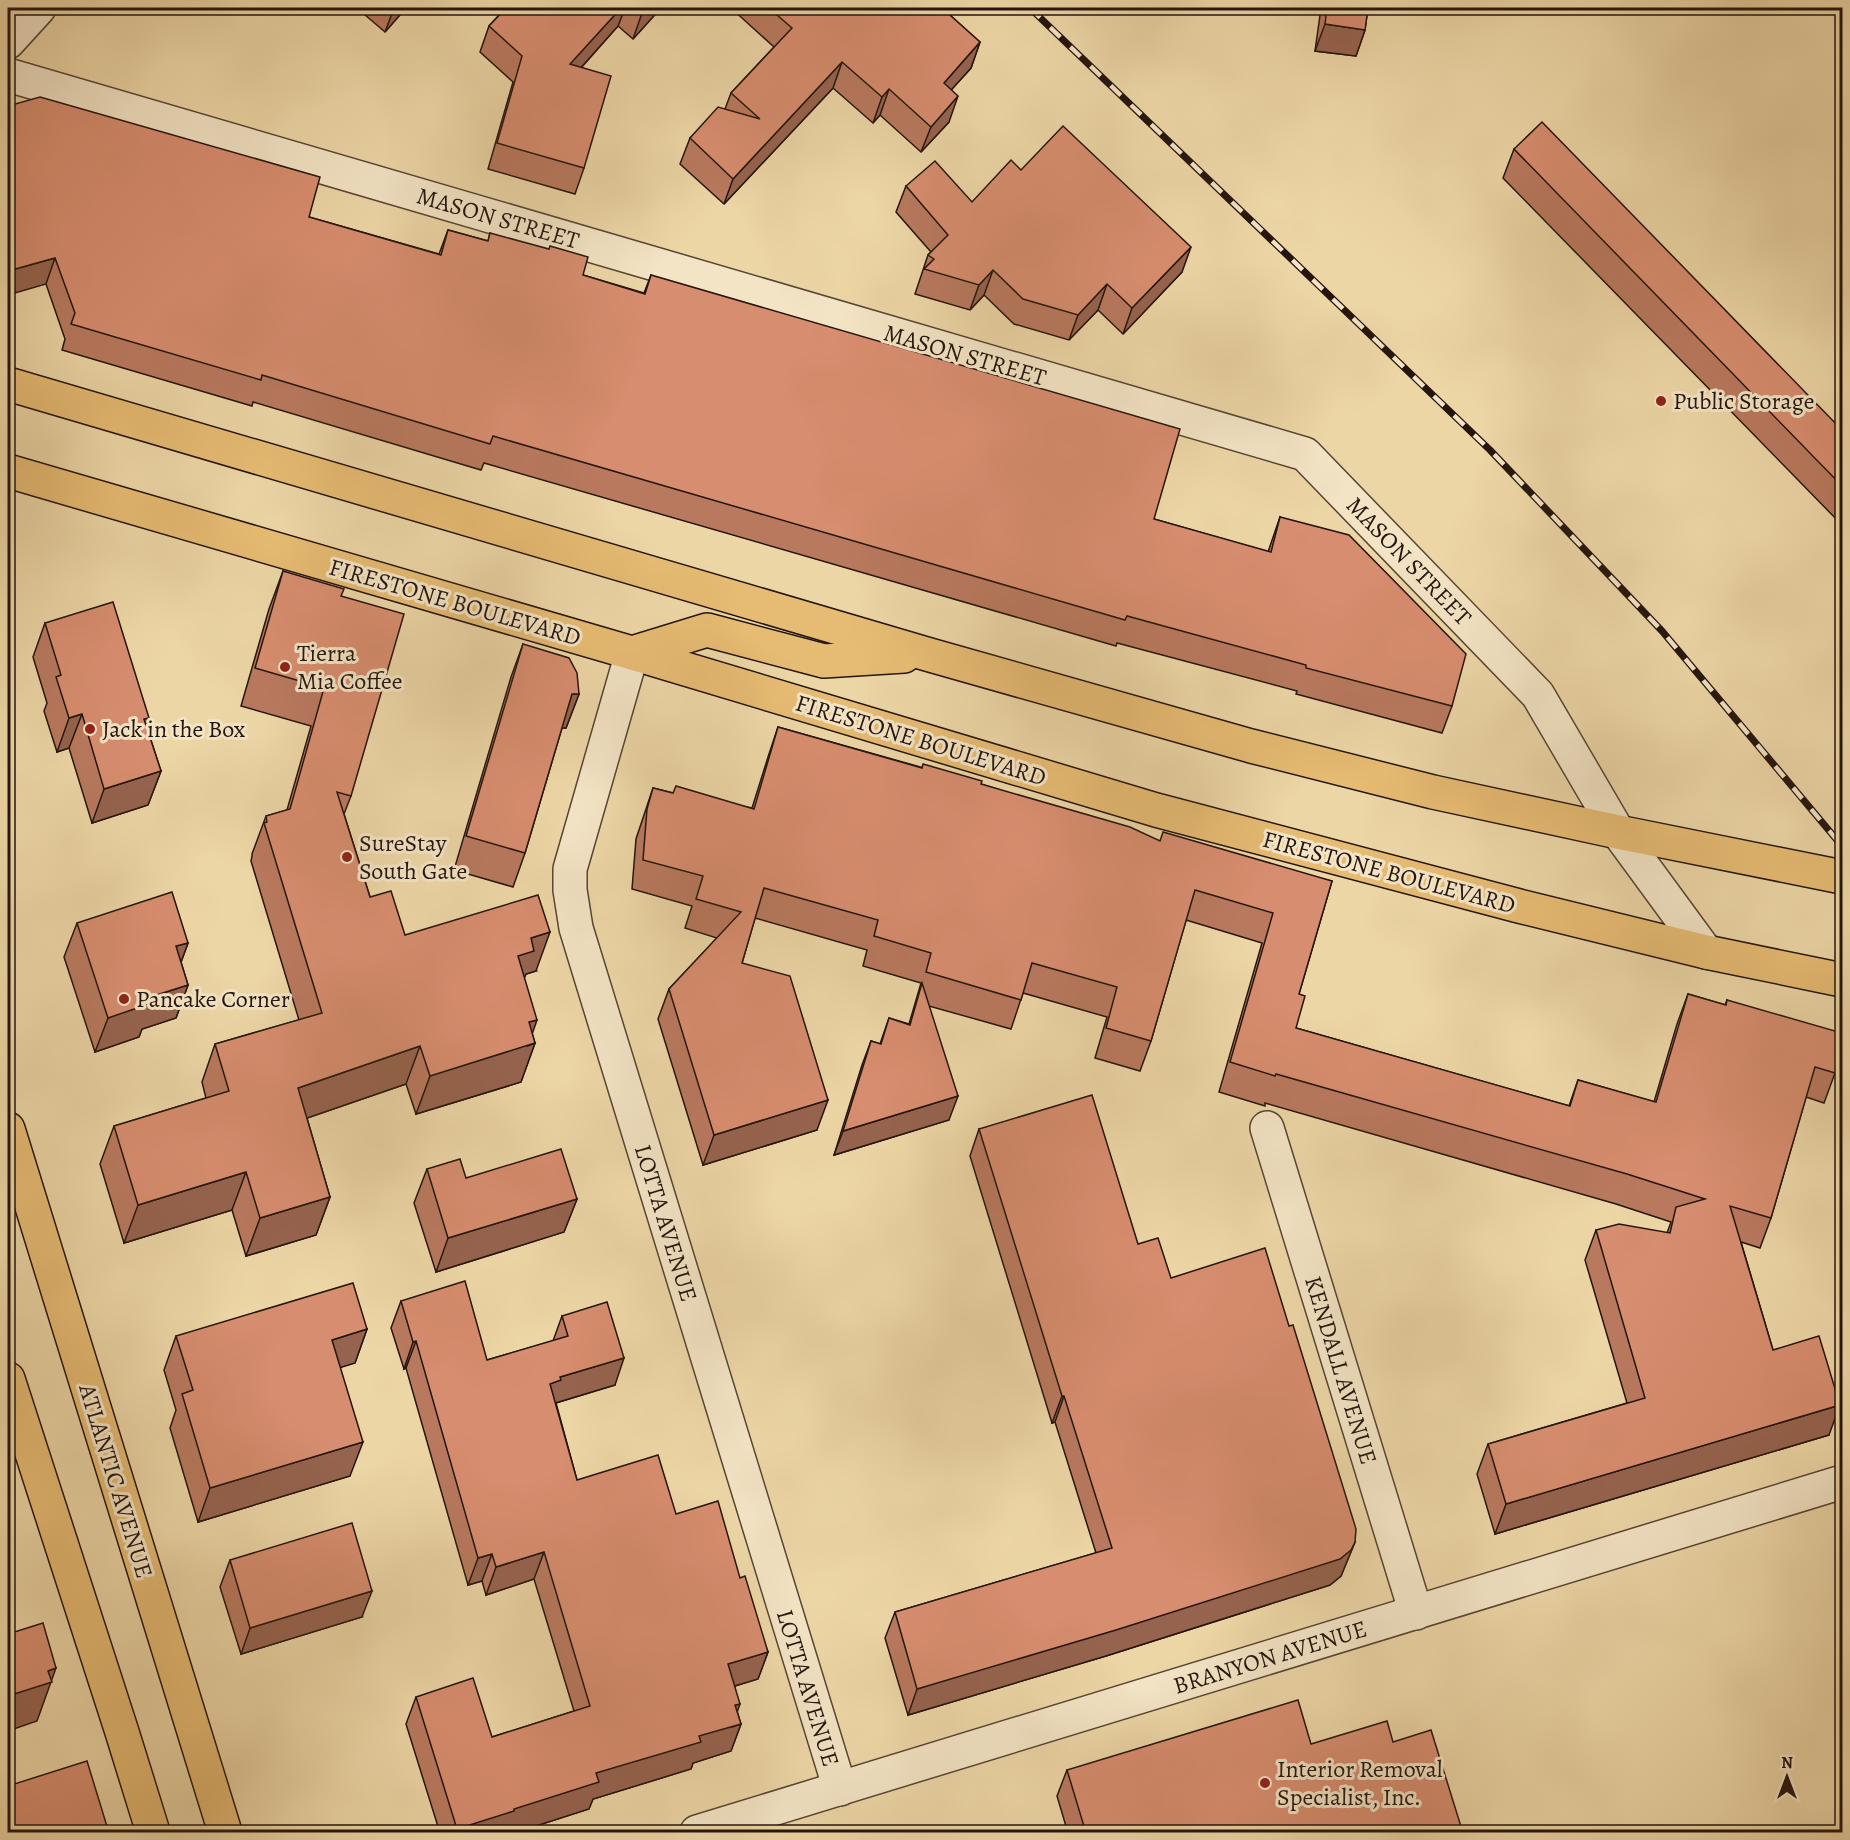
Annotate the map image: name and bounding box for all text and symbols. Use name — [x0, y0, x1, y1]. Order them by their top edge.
street label: MASON STREET — [413, 180, 583, 256]
street label: MASON STREET — [880, 317, 1050, 393]
place label: Public Storage — [1673, 385, 1814, 417]
marker: Public Storage — [1654, 394, 1668, 408]
street label: MASON STREET — [1339, 490, 1479, 632]
street label: FIRESTONE BOULEVARD — [325, 551, 585, 653]
place label: Tierra Mia Coffee — [297, 637, 402, 697]
marker: Tierra Mia Coffee — [278, 660, 292, 674]
street label: FIRESTONE BOULEVARD — [792, 687, 1050, 793]
place label: Jack in the Box — [102, 713, 246, 745]
marker: Jack in the Box — [83, 722, 97, 736]
street label: FIRESTONE BOULEVARD — [1259, 823, 1519, 921]
place label: SureStay South Gate — [359, 827, 467, 887]
marker: SureStay South Gate — [340, 850, 354, 864]
place label: Pancake Corner — [136, 983, 290, 1015]
marker: Pancake Corner — [117, 992, 131, 1006]
street label: LOTTA AVENUE — [627, 1141, 705, 1305]
street label: KENDALL AVENUE — [1297, 1272, 1385, 1468]
street label: ATLANTIC AVENUE — [71, 1379, 161, 1582]
street label: LOTTA AVENUE — [769, 1606, 847, 1770]
street label: BRANYON AVENUE — [1169, 1612, 1371, 1702]
north arrow — [1757, 1747, 1817, 1807]
text: N — [1781, 1752, 1793, 1774]
place label: Interior Removal Specialist, Inc. — [1277, 1753, 1443, 1813]
marker: Interior Removal Specialist, Inc. — [1258, 1776, 1272, 1790]

